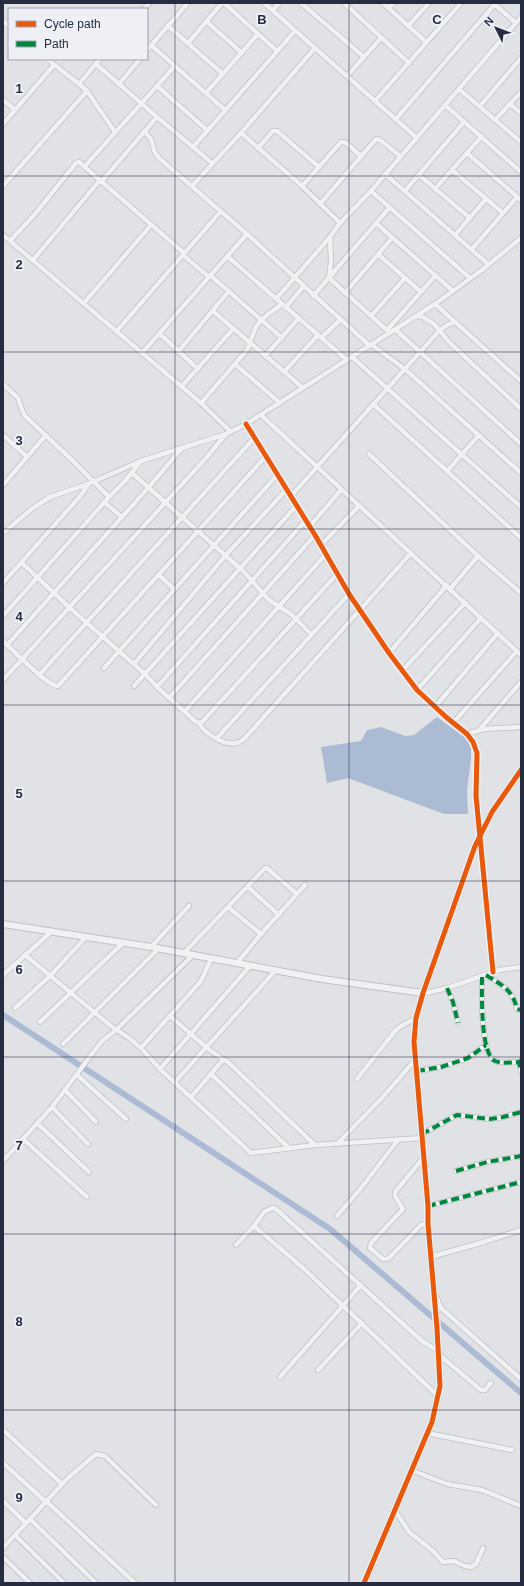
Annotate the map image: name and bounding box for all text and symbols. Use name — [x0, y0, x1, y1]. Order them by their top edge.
legend — [8, 8, 148, 60]
north arrow — [476, 8, 516, 48]
text: B — [257, 12, 267, 27]
text: C — [432, 12, 442, 27]
text: N — [481, 14, 496, 28]
text: Cycle path — [44, 17, 101, 31]
text: Path — [44, 37, 69, 51]
text: 1 — [15, 81, 23, 96]
text: 2 — [15, 257, 23, 272]
text: 3 — [15, 433, 23, 448]
text: 4 — [15, 609, 23, 624]
text: 5 — [15, 786, 23, 801]
text: 6 — [15, 962, 23, 977]
text: 7 — [15, 1138, 23, 1153]
text: 8 — [15, 1314, 23, 1329]
text: 9 — [15, 1490, 23, 1505]

